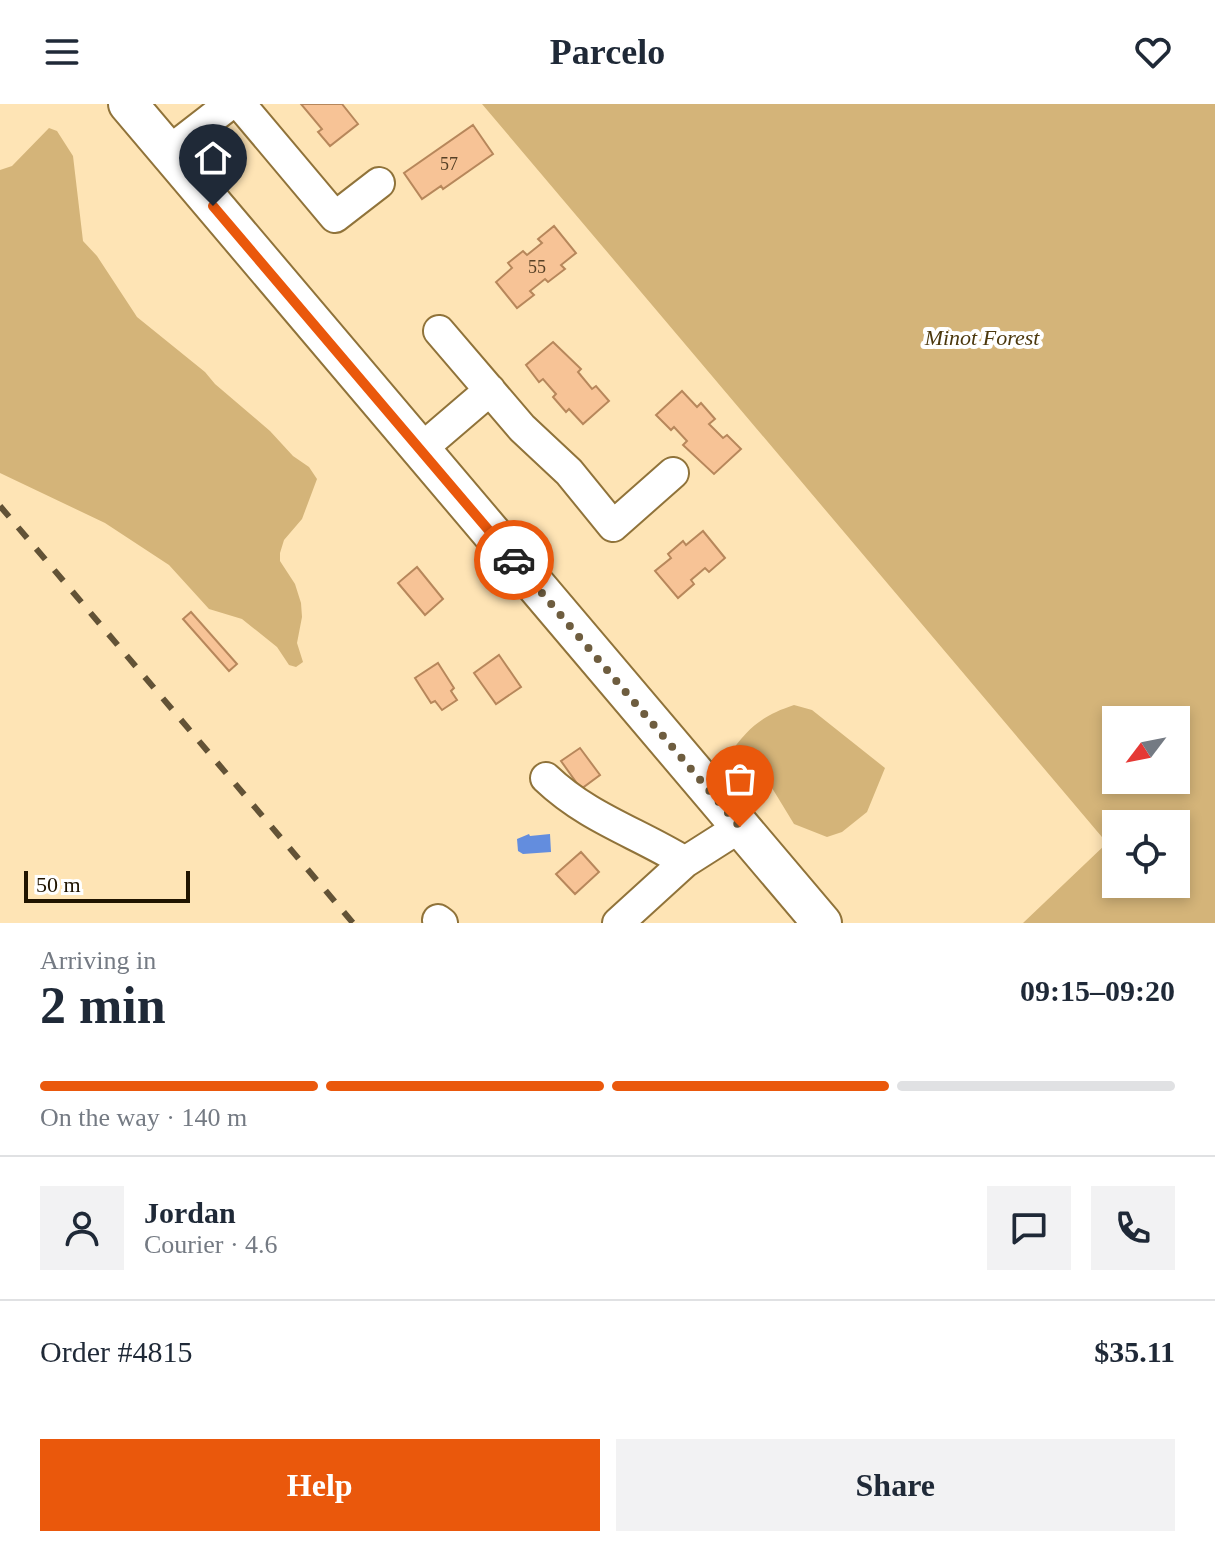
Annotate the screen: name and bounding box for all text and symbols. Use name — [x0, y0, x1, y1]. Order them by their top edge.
icon: menu — [40, 30, 84, 74]
icon: heart — [1131, 30, 1175, 74]
text: Parcelo — [550, 32, 665, 72]
pin — [179, 124, 247, 206]
icon: home — [191, 136, 235, 180]
house number: 57 — [440, 154, 458, 174]
house number: 55 — [528, 257, 546, 277]
park label: Minot Forest — [924, 325, 1040, 350]
courier — [474, 520, 554, 600]
icon: car — [492, 538, 536, 582]
north arrow — [1102, 706, 1190, 794]
map controls — [1102, 706, 1190, 898]
pin — [706, 745, 774, 827]
icon: bag — [718, 757, 762, 801]
button: locate — [1102, 810, 1190, 898]
scale bar — [24, 867, 190, 903]
text: 50 m — [36, 872, 81, 897]
text: Arriving in — [40, 946, 156, 975]
text: 09:15–09:20 — [1020, 974, 1175, 1007]
text: 2 min — [40, 977, 166, 1034]
text: On the way · 140 m — [40, 1103, 247, 1132]
button: person — [40, 1186, 124, 1270]
button: chat — [987, 1186, 1071, 1270]
button: phone — [1091, 1186, 1175, 1270]
text: Jordan — [144, 1196, 236, 1229]
text: Courier · 4.6 — [144, 1230, 278, 1259]
text: Order #4815 — [40, 1335, 192, 1368]
text: $35.11 — [1094, 1335, 1175, 1368]
button: Help — [40, 1439, 600, 1531]
button: Share — [616, 1439, 1175, 1531]

